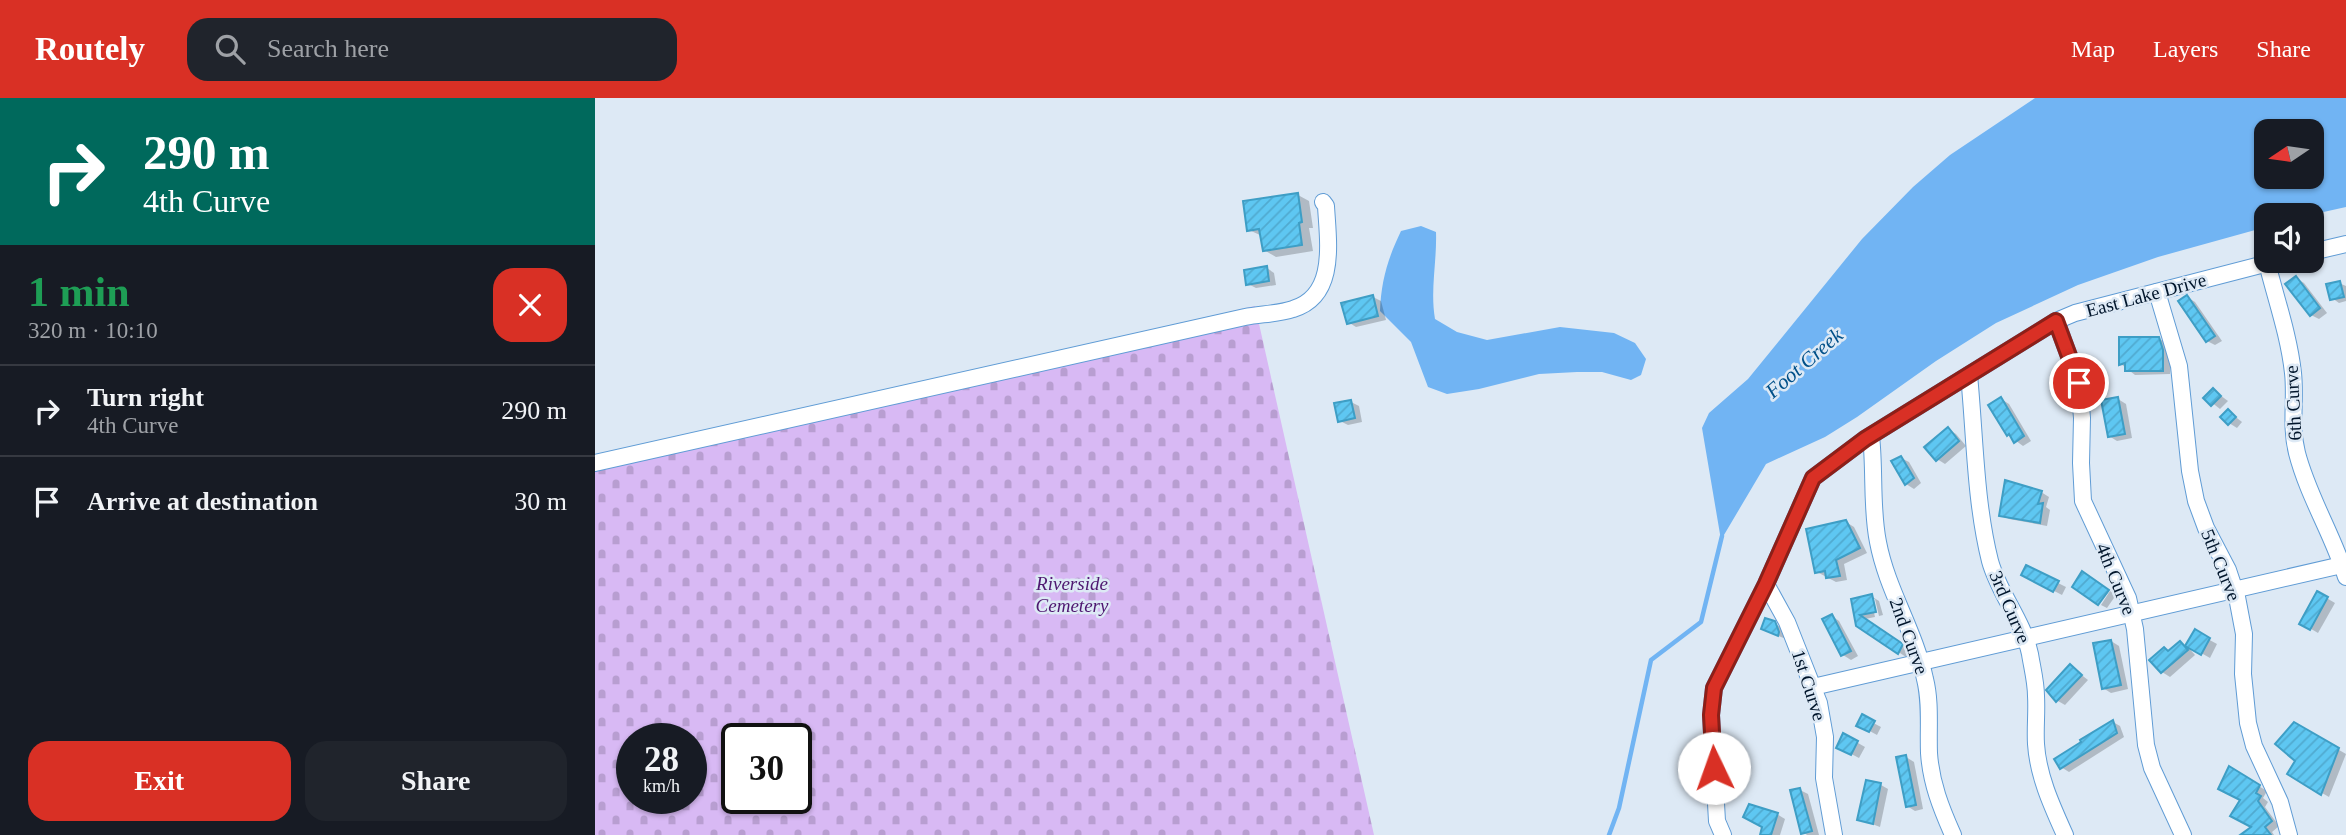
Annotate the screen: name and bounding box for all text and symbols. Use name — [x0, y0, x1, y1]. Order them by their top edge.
search box — [187, 18, 677, 81]
icon: search — [211, 30, 249, 68]
text: Routely — [35, 31, 145, 67]
text: Search here — [267, 34, 389, 63]
text: Map — [2071, 36, 2115, 62]
text: Layers — [2153, 36, 2218, 62]
text: Share — [2256, 36, 2311, 62]
north arrow — [2254, 119, 2324, 189]
map controls — [2254, 119, 2324, 273]
text: 290 m — [143, 125, 270, 180]
icon: right — [28, 126, 119, 217]
text: 4th Curve — [143, 183, 270, 219]
button: sound — [2254, 203, 2324, 273]
button: close — [493, 268, 567, 342]
text: 1 min — [28, 269, 130, 315]
street label: East Lake Drive — [2084, 269, 2208, 321]
text: 320 m · 10:10 — [28, 318, 158, 343]
water label: Foot Creek — [1760, 323, 1848, 404]
pin — [2049, 353, 2109, 413]
icon: arrive — [2060, 364, 2098, 402]
street label: 6th Curve — [2281, 365, 2305, 441]
text: Turn right — [87, 383, 204, 412]
icon: right — [28, 392, 66, 430]
text: 290 m — [501, 396, 567, 425]
text: 4th Curve — [87, 413, 178, 438]
icon: arrive — [28, 483, 66, 521]
text: Arrive at destination — [87, 487, 318, 516]
text: 30 m — [514, 487, 567, 516]
street label: 5th Curve — [2197, 526, 2245, 604]
street label: 4th Curve — [2092, 540, 2140, 618]
street label: 3rd Curve — [1985, 568, 2035, 646]
park label: Riverside Cemetery — [1035, 573, 1109, 616]
street label: 2nd Curve — [1886, 595, 1932, 677]
street label: 1st Curve — [1788, 647, 1830, 723]
speed limit sign: 30 — [721, 723, 812, 814]
position arrow — [1677, 731, 1751, 805]
text: 28 — [644, 740, 679, 779]
button: Exit — [28, 741, 291, 821]
button: Share — [305, 741, 567, 821]
text: km/h — [643, 776, 680, 796]

